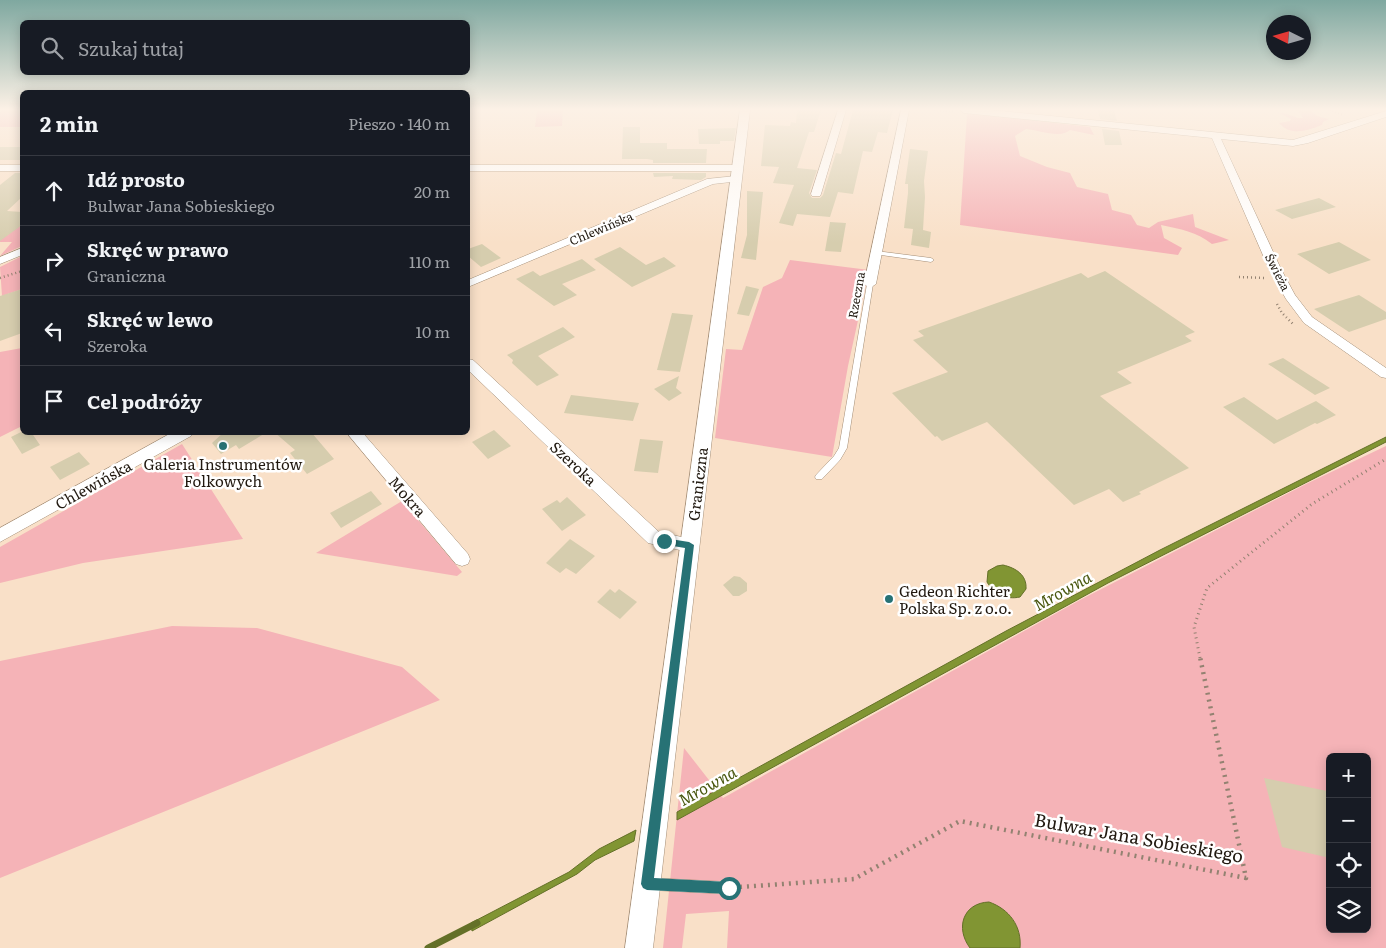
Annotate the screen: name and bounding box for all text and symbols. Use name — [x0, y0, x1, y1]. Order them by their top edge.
north arrow — [1266, 15, 1311, 60]
search box — [20, 20, 470, 75]
icon: search — [38, 34, 66, 62]
text: Szukaj tutaj — [78, 34, 184, 62]
text: 2 min — [40, 107, 99, 138]
text: Pieszo · 140 m — [348, 111, 450, 135]
text: Idź prosto — [87, 165, 185, 193]
icon: ahead — [40, 177, 68, 205]
text: 20 m — [414, 179, 450, 203]
text: Bulwar Jana Sobieskiego — [87, 193, 275, 217]
street label: Chlewińska — [566, 206, 636, 249]
text: Skręć w prawo — [87, 235, 229, 263]
icon: right — [40, 247, 68, 275]
text: 110 m — [409, 249, 450, 273]
street label: Świeża — [1261, 250, 1295, 294]
text: Graniczna — [87, 263, 166, 287]
street label: Rzeczna — [843, 270, 869, 320]
text: Skręć w lewo — [87, 305, 213, 333]
icon: left — [40, 317, 68, 345]
text: 10 m — [416, 319, 450, 343]
text: Szeroka — [87, 333, 147, 357]
icon: arrive — [40, 387, 68, 415]
text: Cel podróży — [87, 387, 202, 415]
street label: Szeroka — [545, 435, 603, 491]
marker: Galeria Instrumentów Folkowych — [217, 440, 229, 452]
street label: Graniczna — [681, 445, 713, 522]
place label: Galeria Instrumentów Folkowych — [143, 452, 303, 492]
street label: Chlewińska — [50, 453, 136, 515]
street label: Mokra — [384, 471, 433, 522]
route end — [653, 530, 676, 553]
water label: Mrowna — [1029, 564, 1096, 616]
place label: Gedeon Richter Polska Sp. z o.o. — [899, 579, 1012, 619]
marker: Gedeon Richter Polska Sp. z o.o. — [883, 593, 895, 605]
map controls — [1326, 753, 1371, 933]
button: + — [1326, 753, 1371, 798]
water label: Mrowna — [674, 759, 741, 811]
button: − — [1326, 798, 1371, 843]
street label: Bulwar Jana Sobieskiego — [1033, 805, 1245, 869]
button: locate — [1326, 843, 1371, 888]
route start — [718, 877, 741, 900]
button: layers — [1326, 888, 1371, 933]

